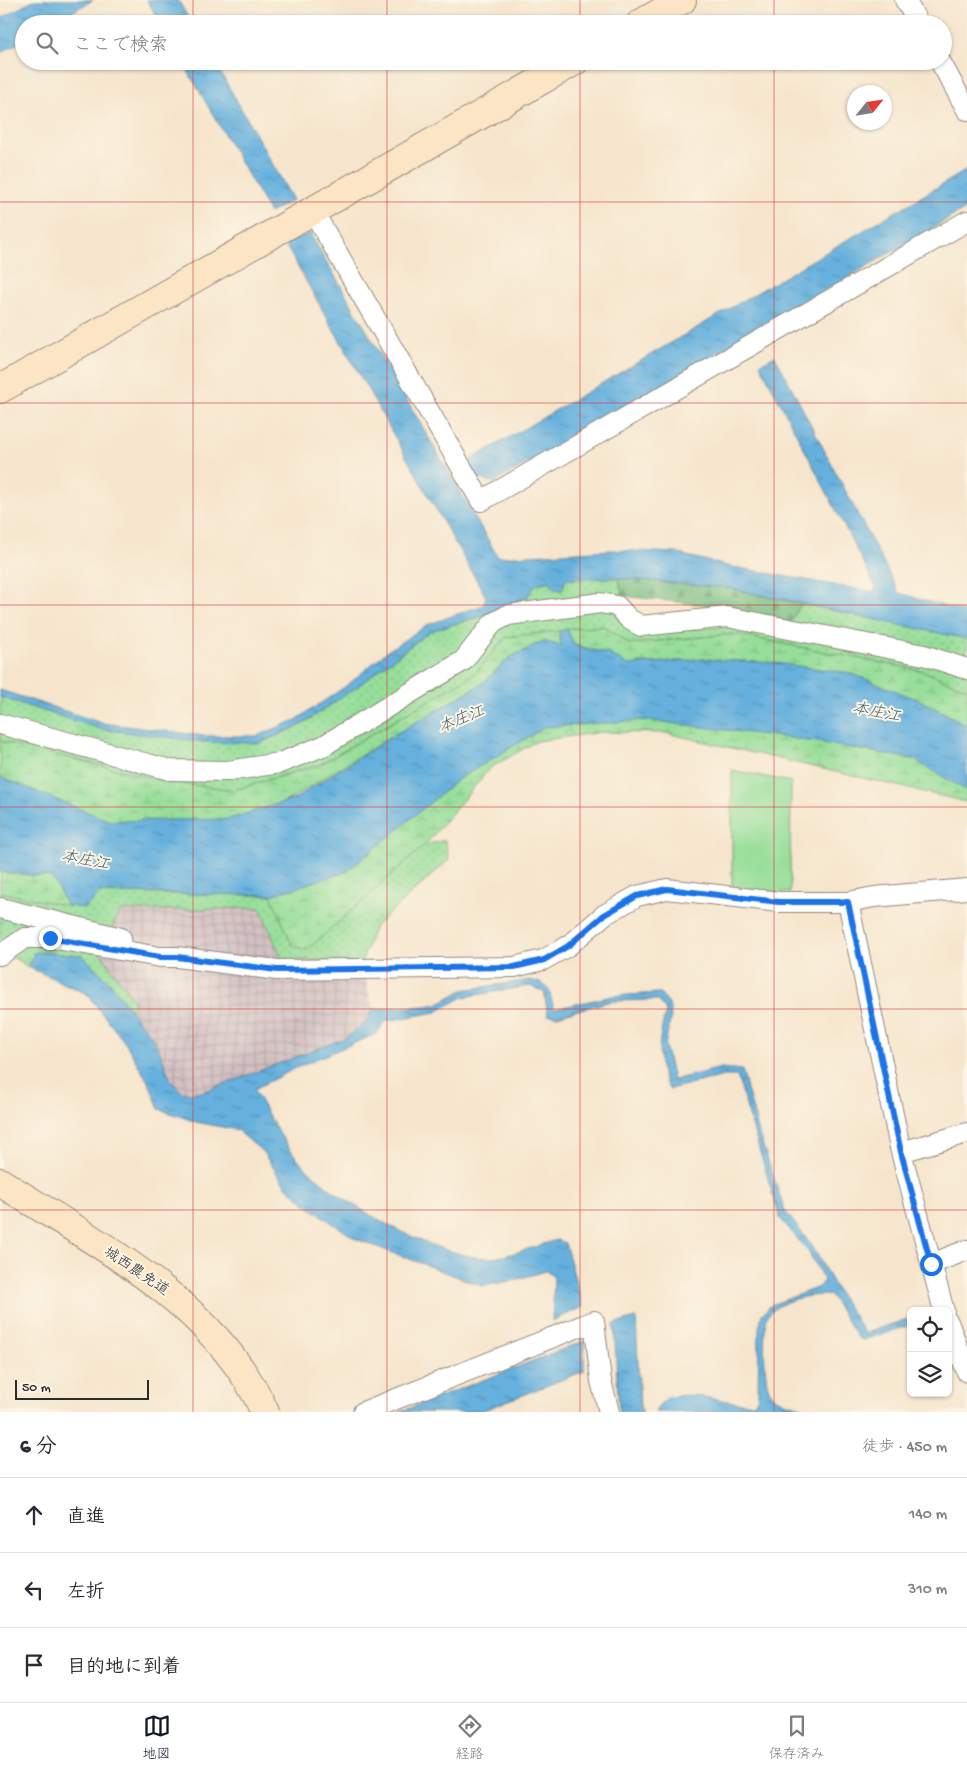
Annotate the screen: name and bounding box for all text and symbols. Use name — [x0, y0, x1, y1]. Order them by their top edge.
search box — [15, 15, 952, 70]
icon: search — [33, 29, 61, 57]
text: ここで検索 — [73, 35, 168, 58]
north arrow — [847, 85, 892, 130]
water label: 本庄江 — [851, 698, 903, 728]
water label: 本庄江 — [435, 701, 489, 739]
water label: 本庄江 — [60, 846, 112, 876]
route end — [39, 927, 62, 950]
street label: 城西農免道 — [100, 1243, 173, 1300]
route start — [920, 1253, 943, 1276]
map controls — [907, 1307, 952, 1397]
button: locate — [907, 1307, 952, 1352]
button: layers — [907, 1352, 952, 1397]
scale bar — [15, 1377, 149, 1400]
text: 50 m — [22, 1380, 51, 1397]
text: 6 分 — [20, 1436, 57, 1461]
text: 徒歩 · 450 m — [862, 1439, 947, 1458]
icon: ahead — [20, 1501, 48, 1529]
text: 140 m — [909, 1506, 947, 1525]
text: 直進 — [67, 1507, 105, 1530]
icon: left — [20, 1576, 48, 1604]
text: 310 m — [908, 1581, 947, 1600]
text: 左折 — [67, 1582, 105, 1605]
icon: arrive — [20, 1651, 48, 1679]
text: 目的地に到着 — [67, 1657, 181, 1680]
tab: 地図 — [143, 1712, 171, 1764]
tab: 経路 — [456, 1712, 484, 1764]
tab: 保存済み — [769, 1712, 825, 1764]

